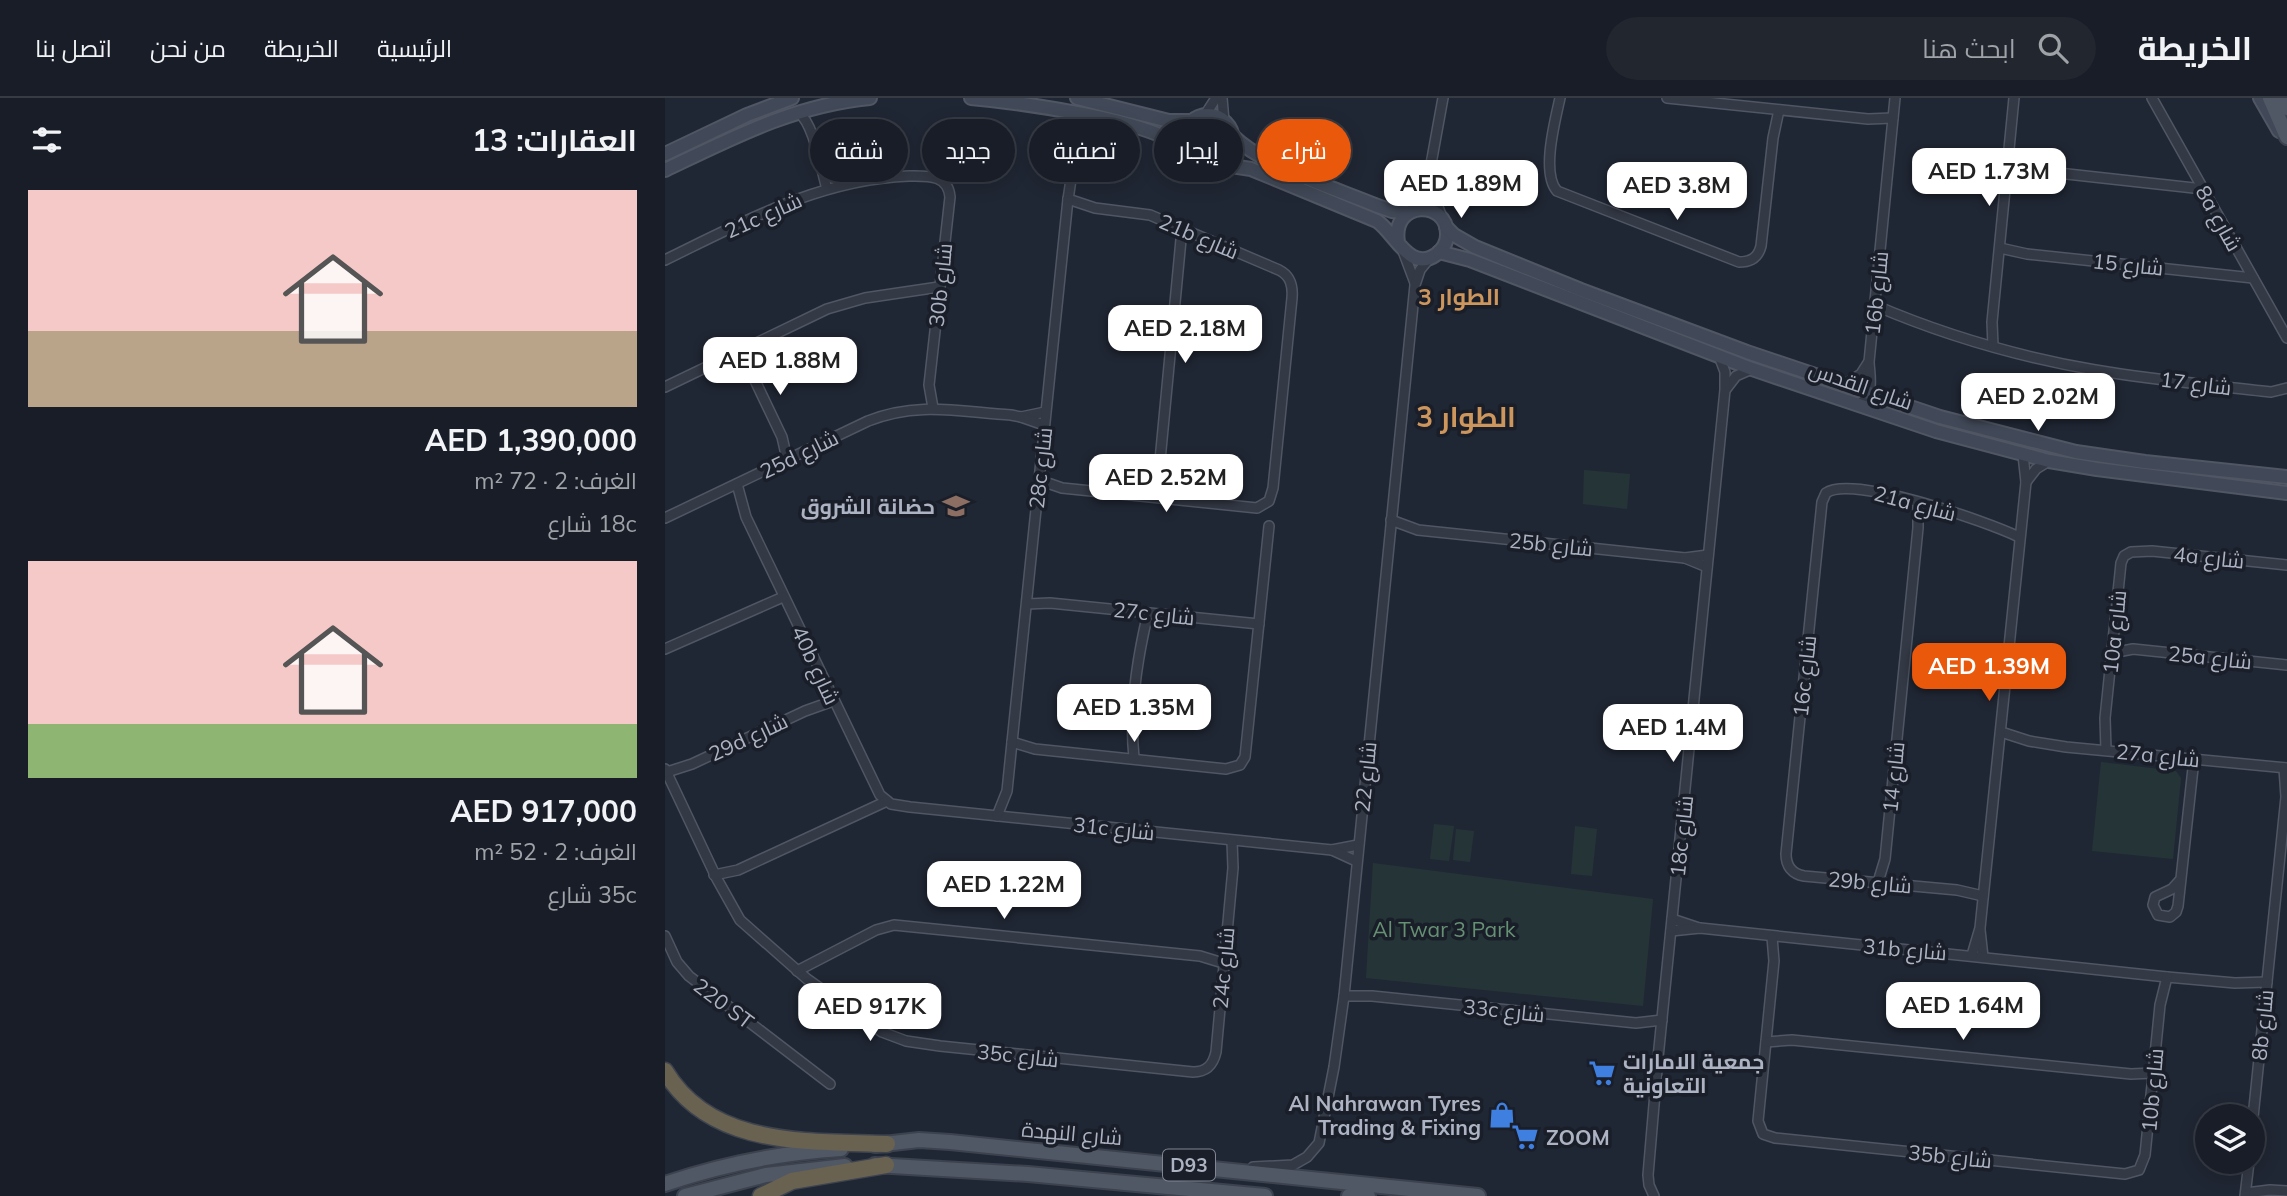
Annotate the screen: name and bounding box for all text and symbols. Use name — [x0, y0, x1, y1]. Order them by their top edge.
search box — [1606, 17, 2096, 80]
text: الخريطة — [2138, 27, 2252, 68]
icon: search — [2034, 29, 2072, 67]
text: ابحث هنا — [1922, 32, 2016, 65]
text: اتصل بنا — [35, 33, 112, 63]
text: من نحن — [150, 33, 226, 63]
text: الخريطة — [264, 33, 339, 63]
text: الرئيسية — [377, 33, 452, 63]
chip: شقة — [810, 119, 908, 182]
chip: جديد — [922, 119, 1015, 182]
chip: تصفية — [1029, 119, 1140, 182]
chip: إيجار — [1154, 119, 1243, 182]
chip: شراء — [1257, 119, 1351, 182]
icon: filters — [28, 121, 66, 159]
text: العقارات: 13 — [472, 121, 637, 159]
pin: AED 1.73M — [1909, 148, 2069, 208]
text: AED 1.73M — [1928, 156, 2050, 185]
pin: AED 1.89M — [1381, 160, 1541, 220]
pin: AED 3.8M — [1605, 162, 1749, 222]
text: AED 1.89M — [1400, 168, 1522, 197]
text: AED 3.8M — [1623, 170, 1731, 199]
street label: 8a شارع — [2189, 180, 2248, 256]
street label: 21c شارع — [720, 186, 806, 245]
street label: 21b شارع — [1154, 208, 1243, 266]
icon: home — [270, 236, 396, 362]
street label: 30b شارع — [923, 242, 959, 328]
street label: شارع 15 — [2091, 247, 2165, 283]
street label: 16b شارع — [1859, 250, 1895, 336]
district label: الطوار 3 — [1418, 282, 1500, 311]
pin: AED 2.18M — [1105, 306, 1265, 365]
text: AED 2.18M — [1124, 313, 1246, 342]
pin: AED 1.88M — [700, 338, 860, 397]
text: AED 1.88M — [719, 345, 841, 374]
street label: شارع القدس — [1805, 355, 1916, 417]
street label: شارع 17 — [2159, 366, 2233, 402]
pin: AED 2.02M — [1958, 374, 2118, 433]
text: AED 2.02M — [1977, 381, 2099, 410]
district label: الطوار 3 — [1416, 399, 1516, 434]
text: AED 1,390,000 — [425, 421, 637, 459]
street label: 25d شارع — [756, 424, 843, 486]
street label: 28c شارع — [1023, 426, 1059, 510]
pin: AED 2.52M — [1086, 454, 1246, 514]
text: AED 2.52M — [1105, 462, 1227, 491]
text: الغرف: 2 · 72 m² — [474, 466, 637, 495]
street label: 21a شارع — [1871, 480, 1959, 528]
school or university icon: حضانة الشروق — [941, 491, 971, 521]
place label: حضانة الشروق — [801, 493, 935, 520]
text: 18c شارع — [547, 509, 637, 538]
street label: 25b شارع — [1508, 527, 1594, 563]
street label: 4a شارع — [2172, 540, 2246, 576]
street label: 10a شارع — [2097, 589, 2133, 675]
street label: 27c شارع — [1112, 596, 1196, 632]
icon: home — [270, 607, 396, 733]
street label: 40b شارع — [785, 621, 846, 709]
street label: 16c شارع — [1787, 634, 1823, 718]
street label: 25a شارع — [2167, 640, 2253, 676]
pin: AED 1.39M — [1909, 644, 2069, 703]
text: AED 1.39M — [1928, 651, 2050, 680]
pin: AED 1.35M — [1054, 684, 1214, 744]
text: AED 1.35M — [1073, 692, 1195, 721]
pin: AED 1.4M — [1601, 704, 1745, 764]
street label: 29d شارع — [704, 707, 792, 768]
text: AED 1.4M — [1619, 712, 1727, 741]
street label: 27a شارع — [2115, 738, 2201, 774]
street label: شارع 22 — [1348, 740, 1384, 814]
street label: شارع 14 — [1876, 740, 1912, 814]
text: AED 917,000 — [450, 792, 637, 830]
street label: 18c شارع — [1664, 794, 1700, 878]
street label: 31c شارع — [1072, 811, 1156, 847]
text: الغرف: 2 · 52 m² — [474, 837, 637, 866]
pin: AED 1.22M — [924, 862, 1084, 921]
street label: 29b شارع — [1827, 865, 1913, 901]
text: AED 1.22M — [943, 869, 1065, 898]
text: 35c شارع — [547, 880, 637, 909]
park label: Al Twar 3 Park — [1372, 916, 1516, 942]
street label: 24c شارع — [1206, 926, 1242, 1010]
street label: 31b شارع — [1862, 932, 1948, 968]
street label: 220 ST — [689, 972, 760, 1034]
pin: AED 1.64M — [1883, 982, 2043, 1042]
pin: AED 917K — [798, 984, 942, 1043]
street label: 8b شارع — [2245, 988, 2281, 1062]
text: AED 1.64M — [1902, 990, 2024, 1019]
text: AED 917K — [814, 991, 926, 1020]
street label: 33c شارع — [1462, 993, 1546, 1029]
street label: 35c شارع — [976, 1038, 1060, 1074]
street label: 10b شارع — [2135, 1047, 2171, 1133]
place label: جمعية الامارات التعاونية — [1623, 1048, 1764, 1099]
supermarket icon: جمعية الامارات التعاونية — [1587, 1058, 1617, 1088]
place label: Al Nahrawan Tyres Trading & Fixing — [1289, 1090, 1481, 1140]
shop icon: Al Nahrawan Tyres Trading & Fixing — [1487, 1100, 1517, 1130]
map controls — [2195, 1104, 2265, 1174]
button: layers — [2195, 1104, 2265, 1174]
street label: شارع النهدة — [1020, 1116, 1124, 1152]
supermarket icon: ZOOM — [1510, 1122, 1540, 1152]
place label: ZOOM — [1546, 1124, 1610, 1150]
street label: 35b شارع — [1907, 1139, 1993, 1175]
road number: D93 — [1163, 1149, 1215, 1180]

